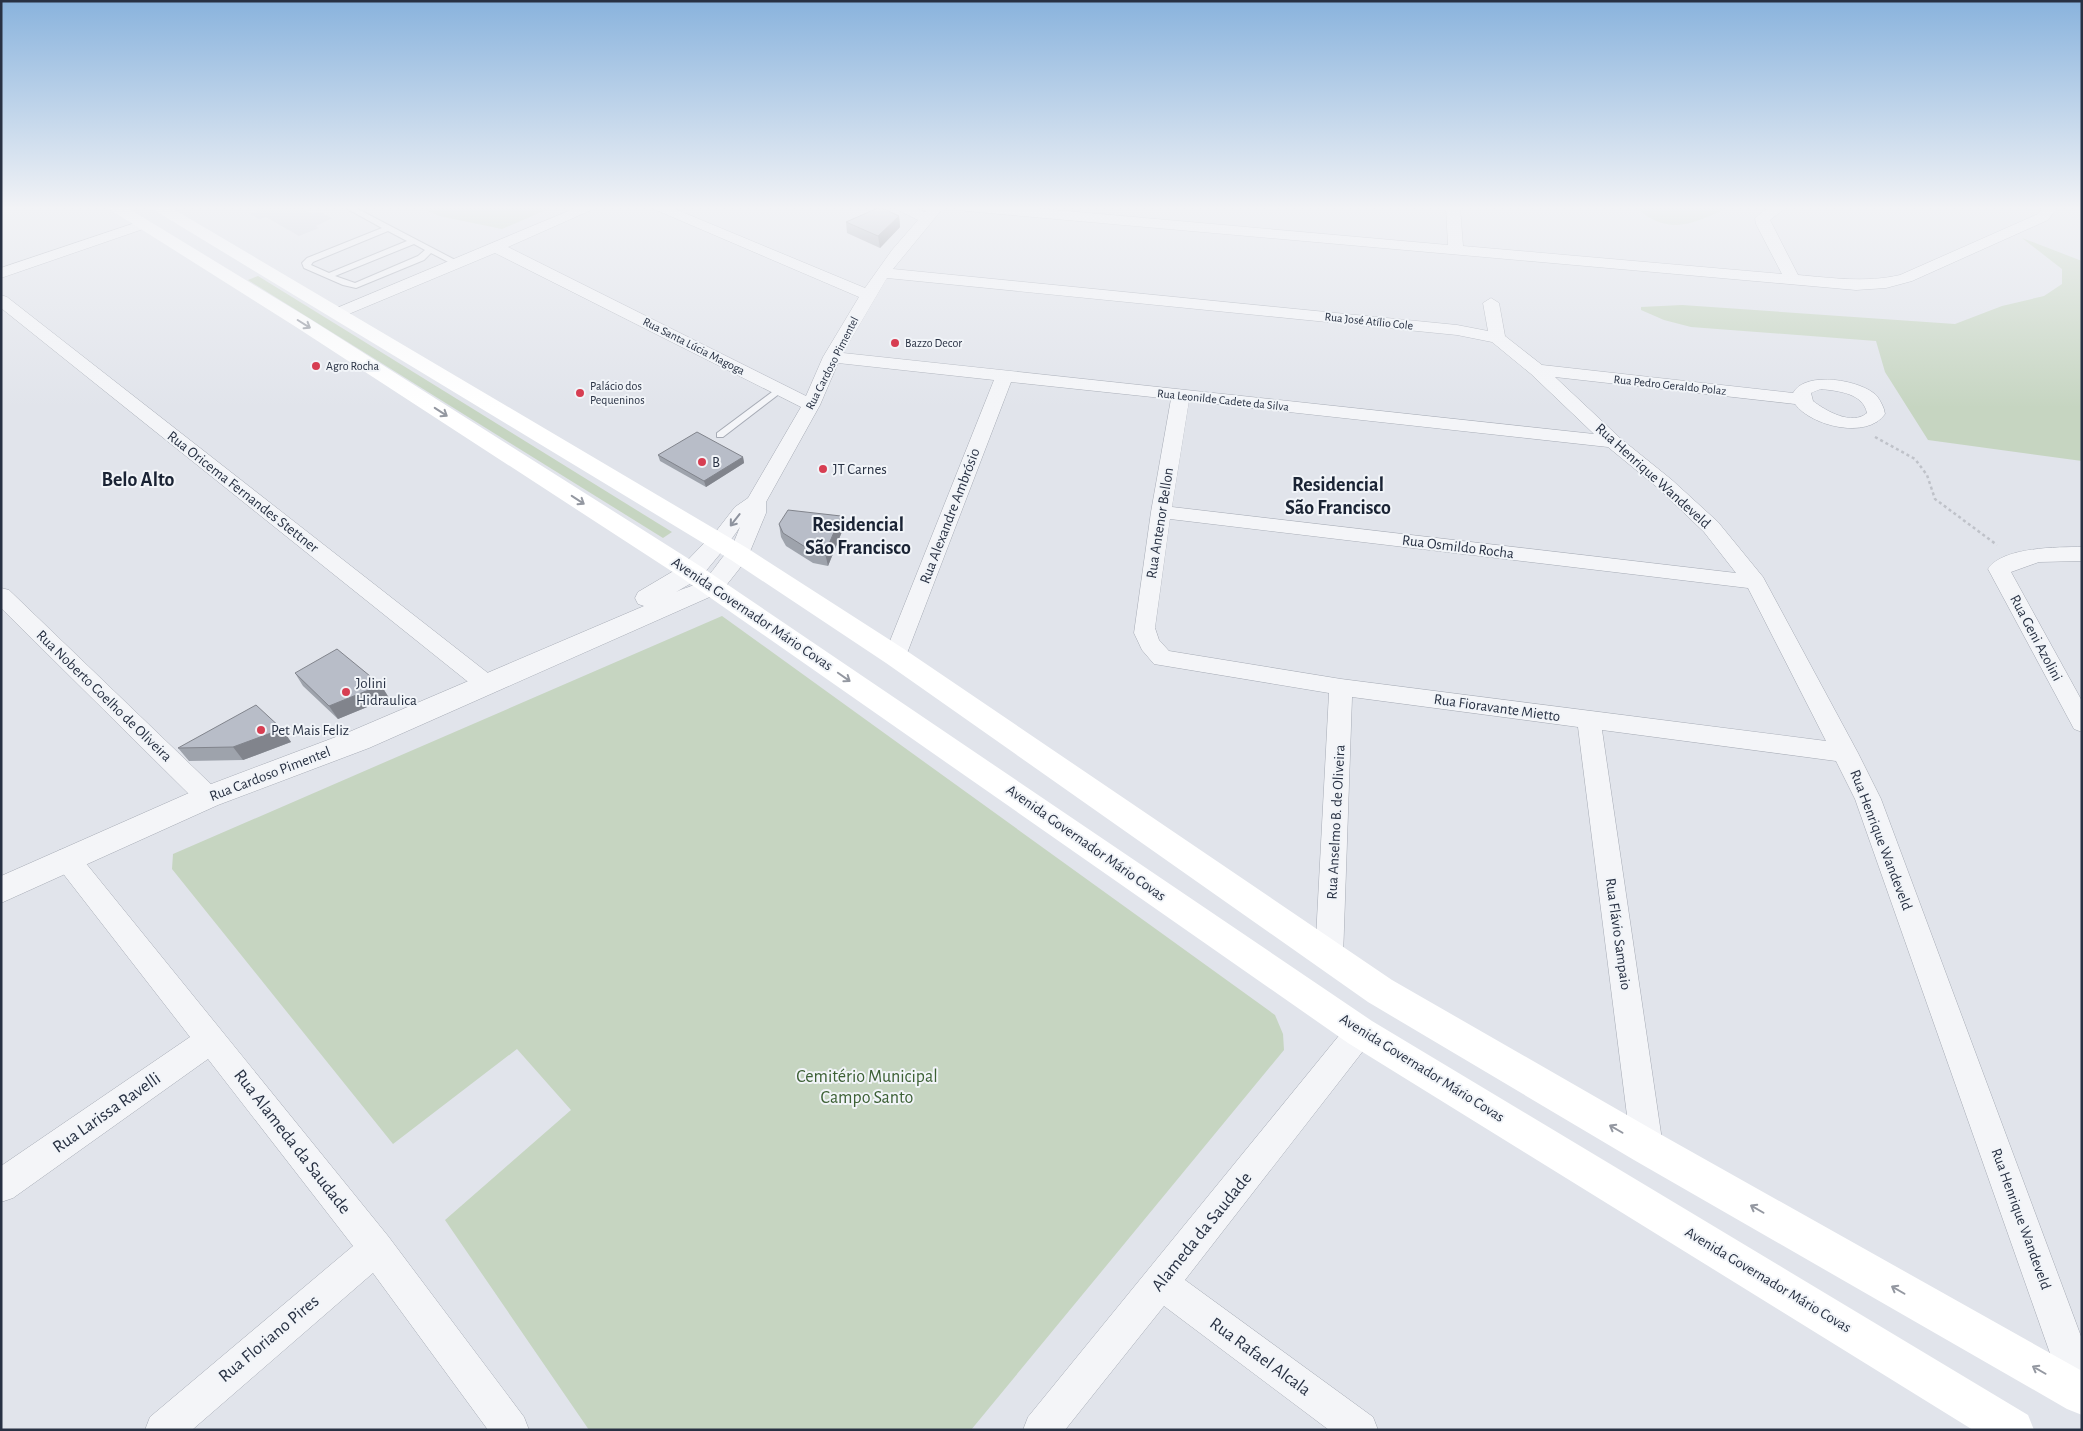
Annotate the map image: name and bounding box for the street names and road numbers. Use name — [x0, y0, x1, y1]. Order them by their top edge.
street label: Rua José Atílio Cole — [1324, 310, 1414, 332]
street label: Rua Santa Lúcia Magoga — [641, 315, 747, 377]
street label: Rua Cardoso Pimentel — [803, 315, 861, 411]
street label: Rua Pedro Geraldo Polaz — [1613, 373, 1727, 397]
street label: Rua Leonilde Cadete da Silva — [1157, 387, 1290, 413]
street label: Rua Henrique Wandeveld — [1593, 421, 1714, 532]
street label: Rua Oricema Fernandes Stettner — [164, 428, 322, 556]
street label: Rua Alexandre Ambrósio — [917, 446, 983, 586]
street label: Rua Antenor Bellon — [1144, 466, 1176, 580]
street label: Rua Osmildo Rocha — [1401, 533, 1515, 561]
street label: Avenida Governador Mário Covas — [669, 554, 835, 674]
street label: Rua Geni Azolini — [2007, 592, 2065, 684]
street label: Rua Noberto Coelho de Oliveira — [33, 627, 175, 765]
street label: Rua Fioravante Mietto — [1433, 692, 1561, 724]
street label: Rua Cardoso Pimentel — [207, 744, 333, 804]
street label: Rua Anselmo B. de Oliveira — [1324, 744, 1348, 900]
street label: Rua Henrique Wandeveld — [1847, 768, 1915, 912]
street label: Avenida Governador Mário Covas — [1004, 782, 1168, 904]
street label: Rua Flávio Sampaio — [1603, 877, 1633, 991]
street label: Avenida Governador Mário Covas — [1337, 1011, 1507, 1125]
street label: Rua Alameda da Saudade — [230, 1066, 354, 1218]
street label: Rua Larissa Ravelli — [50, 1069, 164, 1157]
street label: Rua Henrique Wandeveld — [1988, 1146, 2054, 1292]
street label: Alameda da Saudade — [1149, 1169, 1255, 1295]
street label: Avenida Governador Mário Covas — [1682, 1224, 1854, 1336]
street label: Rua Floriano Pires — [215, 1292, 323, 1386]
street label: Rua Rafael Alcala — [1206, 1315, 1314, 1399]

